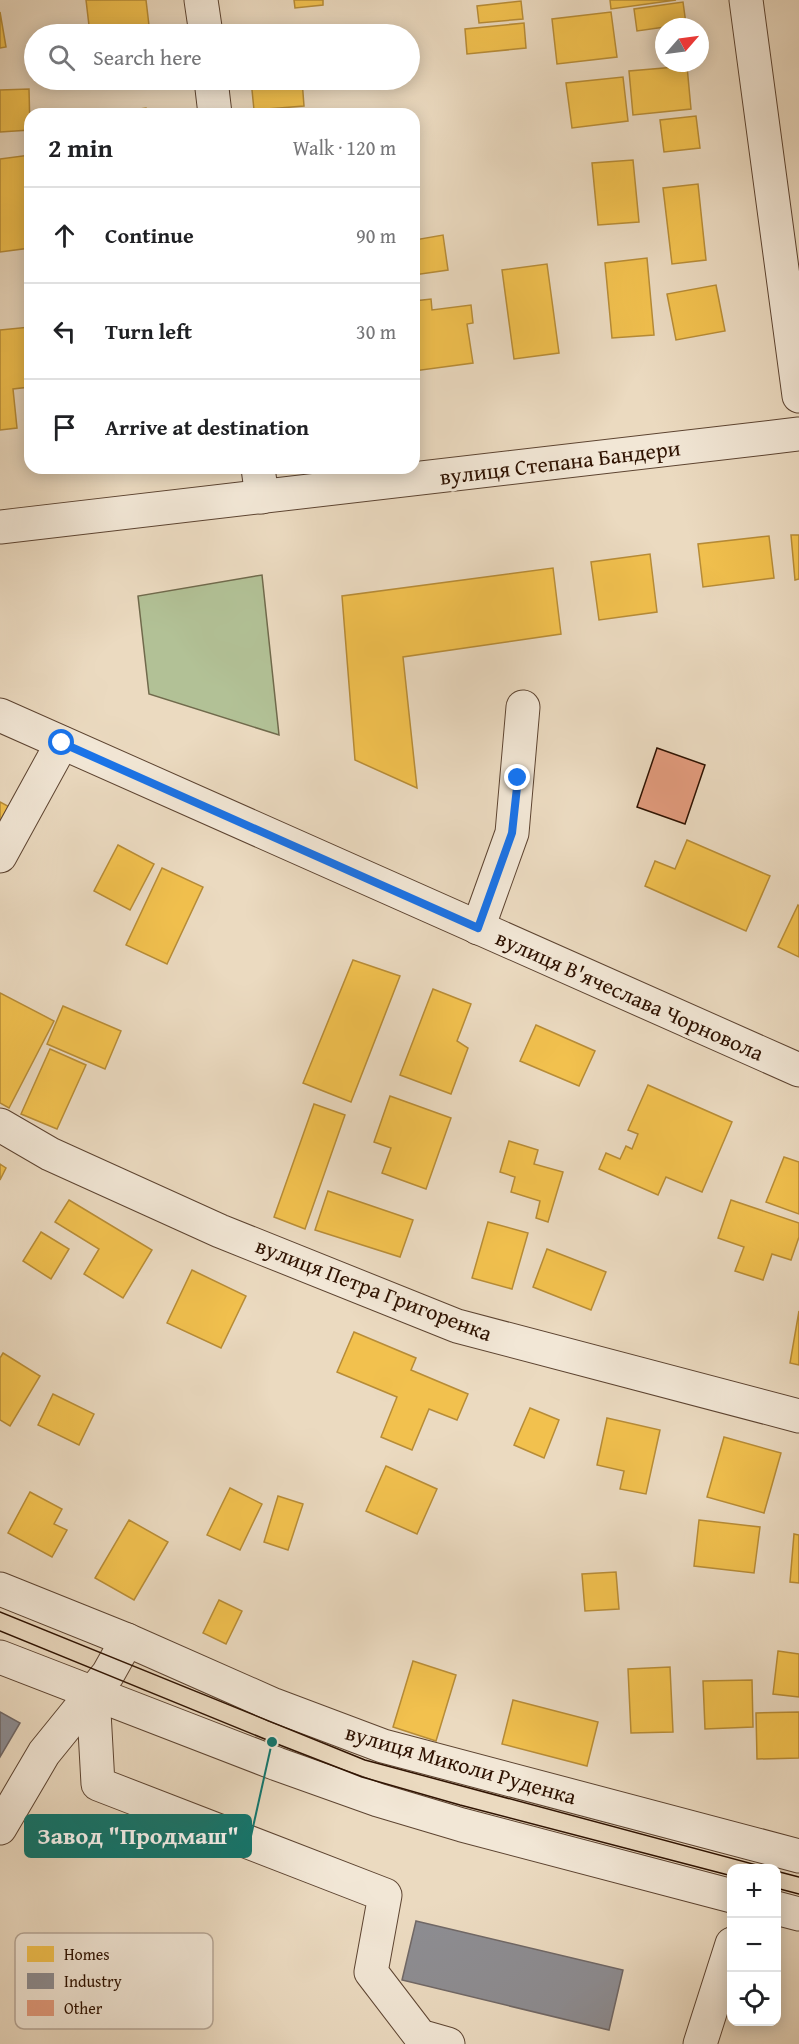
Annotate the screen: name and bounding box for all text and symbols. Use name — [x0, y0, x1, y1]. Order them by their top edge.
north arrow — [655, 18, 709, 72]
search box — [24, 24, 420, 90]
icon: search — [45, 41, 78, 74]
text: Search here — [93, 41, 202, 73]
text: 2 min — [48, 128, 113, 167]
text: Walk · 120 m — [293, 133, 396, 162]
icon: ahead — [48, 219, 81, 252]
text: Continue — [105, 219, 194, 251]
text: 90 m — [356, 221, 396, 250]
icon: left — [48, 315, 81, 348]
text: Turn left — [105, 315, 192, 347]
text: 30 m — [356, 317, 396, 346]
icon: arrive — [48, 411, 81, 444]
text: Arrive at destination — [105, 411, 309, 443]
street label: вулиця Степана Бандери — [438, 431, 682, 493]
route start — [48, 729, 74, 755]
route end — [504, 764, 530, 790]
street label: вулиця В'ячеслава Чорновола — [491, 921, 770, 1069]
street label: вулиця Петра Григоренка — [251, 1229, 497, 1349]
street label: вулиця Миколи Руденка — [342, 1716, 581, 1812]
callout: Завод "Продмаш" — [25, 1815, 251, 1857]
text: Завод "Продмаш" — [37, 1818, 239, 1853]
map controls — [727, 1864, 781, 2026]
button: + — [727, 1864, 781, 1918]
button: − — [727, 1918, 781, 1972]
legend — [15, 1933, 213, 2029]
text: Homes — [64, 1942, 110, 1966]
text: Industry — [64, 1969, 122, 1993]
button: locate — [727, 1972, 781, 2026]
text: Other — [64, 1996, 103, 2020]

